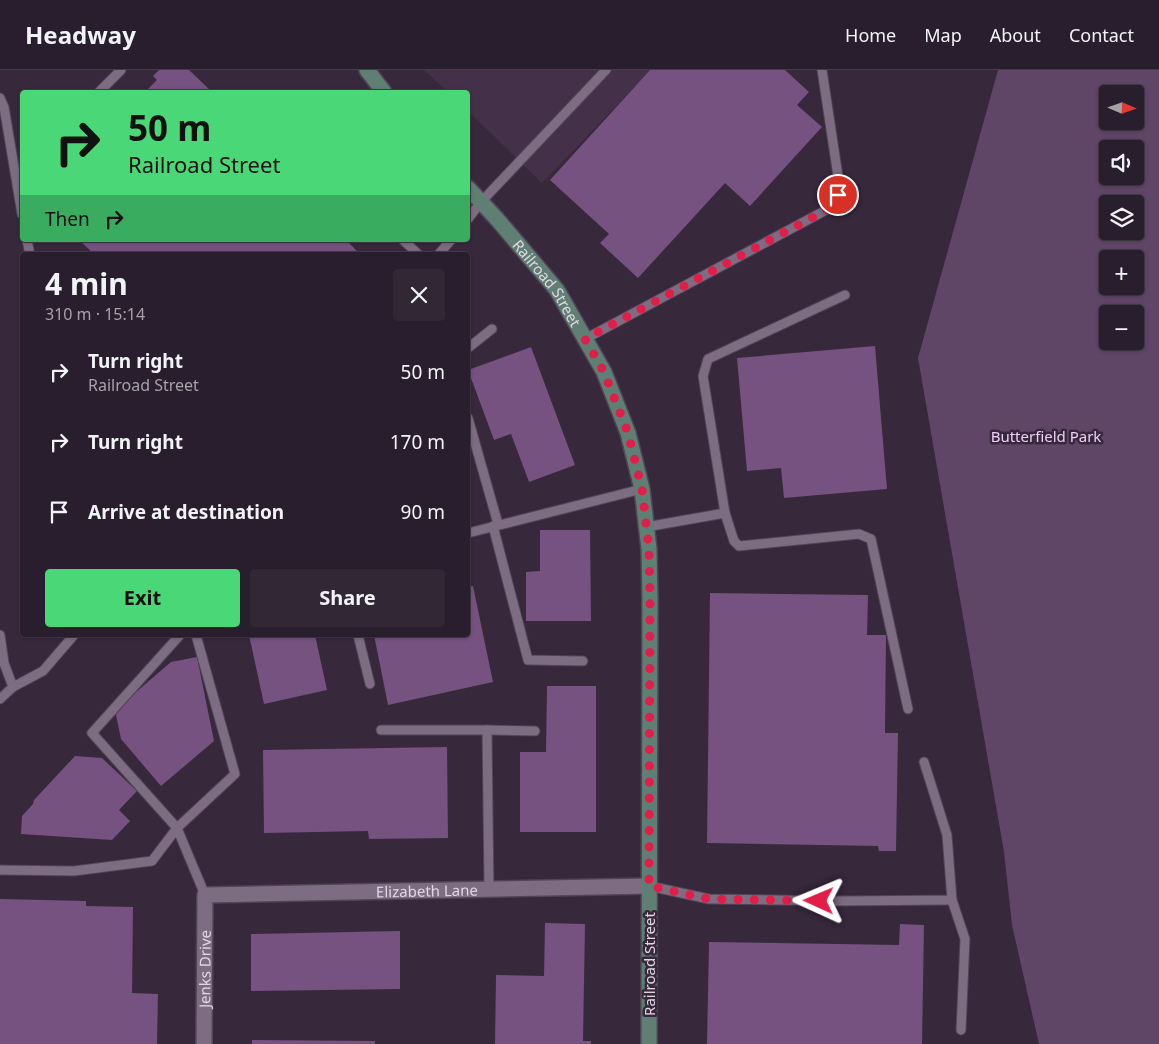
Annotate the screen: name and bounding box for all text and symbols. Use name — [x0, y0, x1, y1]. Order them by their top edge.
text: Headway — [25, 18, 136, 51]
text: Home — [845, 23, 896, 47]
text: Map — [924, 23, 962, 47]
text: About — [990, 23, 1041, 47]
text: Contact — [1069, 23, 1134, 47]
north arrow — [1099, 85, 1144, 130]
map controls — [1099, 85, 1144, 350]
text: 50 m — [128, 104, 211, 151]
icon: right — [45, 110, 110, 175]
button: sound — [1099, 140, 1144, 185]
text: Railroad Street — [128, 149, 280, 179]
pin — [817, 174, 859, 216]
icon: arrive — [824, 181, 852, 209]
button: layers — [1099, 195, 1144, 240]
icon: right — [100, 205, 128, 233]
text: Then — [45, 206, 90, 232]
street label: Railroad Street — [508, 235, 586, 331]
button: + — [1099, 250, 1144, 295]
text: 4 min — [45, 263, 128, 304]
button: close — [393, 269, 445, 321]
text: 310 m · 15:14 — [45, 303, 145, 325]
button: − — [1099, 305, 1144, 350]
text: Turn right — [88, 348, 183, 374]
icon: right — [45, 358, 73, 386]
text: 50 m — [401, 359, 445, 385]
text: Railroad Street — [88, 374, 199, 396]
park label: Butterfield Park — [991, 426, 1101, 446]
icon: right — [45, 428, 73, 456]
text: Turn right — [88, 429, 183, 455]
text: 170 m — [390, 429, 445, 455]
icon: arrive — [45, 498, 73, 526]
text: Arrive at destination — [88, 499, 284, 525]
text: 90 m — [401, 499, 445, 525]
button: Exit — [45, 569, 240, 627]
button: Share — [250, 569, 445, 627]
position arrow — [792, 874, 844, 926]
street label: Elizabeth Lane — [376, 879, 478, 902]
street label: Railroad Street — [639, 911, 659, 1016]
street label: Jenks Drive — [194, 930, 215, 1010]

